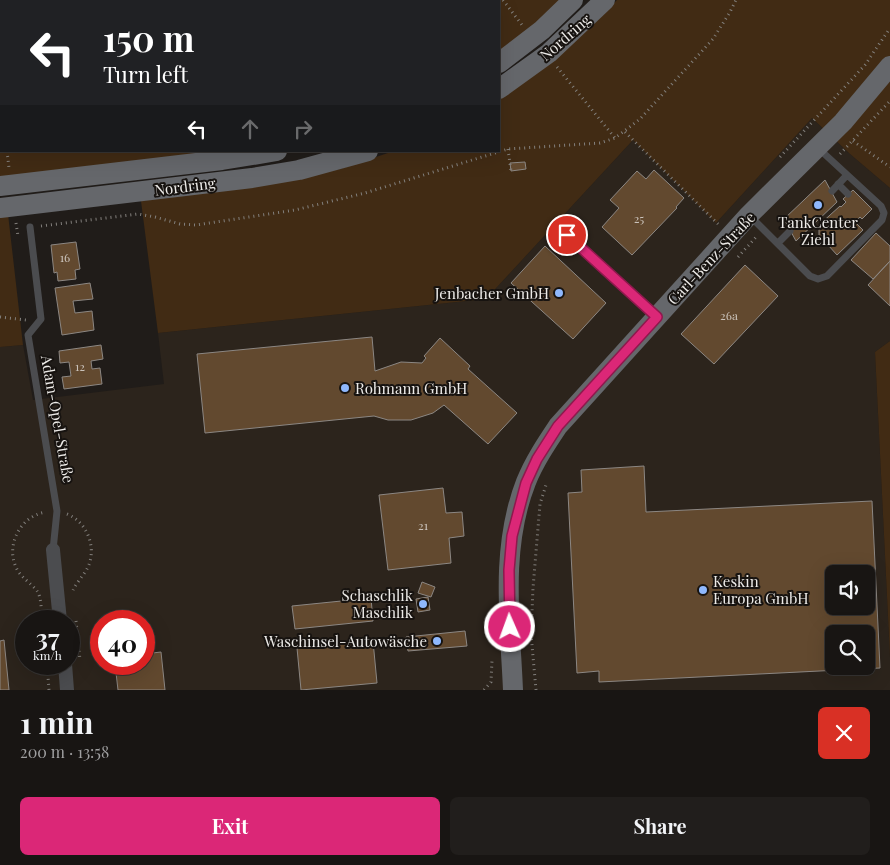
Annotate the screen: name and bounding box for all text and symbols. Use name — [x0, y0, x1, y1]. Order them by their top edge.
street label: Nordring — [535, 9, 595, 65]
text: 150 m — [103, 14, 194, 61]
icon: left — [20, 20, 85, 85]
text: Turn left — [103, 59, 188, 89]
icon: left — [183, 115, 211, 143]
icon: ahead — [236, 115, 264, 143]
icon: right — [289, 115, 317, 143]
street label: Nordring — [153, 172, 217, 200]
marker: TankCenter Ziehl — [812, 199, 824, 211]
street label: Carl-Benz-Straße — [663, 207, 759, 309]
house number: 25 — [634, 210, 644, 226]
place label: TankCenter Ziehl — [778, 212, 858, 249]
pin — [546, 214, 588, 256]
icon: arrive — [553, 221, 581, 249]
house number: 16 — [60, 249, 70, 265]
place label: Jenbacher GmbH — [434, 283, 549, 303]
marker: Jenbacher GmbH — [553, 287, 565, 299]
house number: 26a — [720, 307, 738, 323]
street label: Adam-Opel-Straße — [37, 353, 79, 484]
house number: 12 — [75, 358, 85, 374]
place label: Rohmann GmbH — [355, 378, 467, 398]
marker: Rohmann GmbH — [339, 382, 351, 394]
house number: 21 — [418, 517, 429, 533]
map controls — [825, 565, 875, 675]
button: sound — [825, 565, 875, 615]
place label: Keskin Europa GmbH — [713, 571, 809, 608]
marker: Keskin Europa GmbH — [697, 584, 709, 596]
place label: Schaschlik Maschlik — [342, 585, 414, 622]
marker: Schaschlik Maschlik — [417, 598, 429, 610]
position arrow — [483, 600, 535, 652]
speed limit sign: 40 — [90, 610, 155, 675]
text: 37 — [36, 620, 59, 653]
button: search — [825, 625, 875, 675]
place label: Waschinsel-Autowäsche — [263, 631, 427, 651]
marker: Waschinsel-Autowäsche — [431, 635, 443, 647]
text: km/h — [33, 647, 62, 663]
text: 1 min — [20, 702, 94, 742]
button: close — [818, 707, 870, 759]
text: 200 m · 13:58 — [20, 741, 109, 762]
button: Exit — [20, 797, 440, 855]
button: Share — [450, 797, 870, 855]

